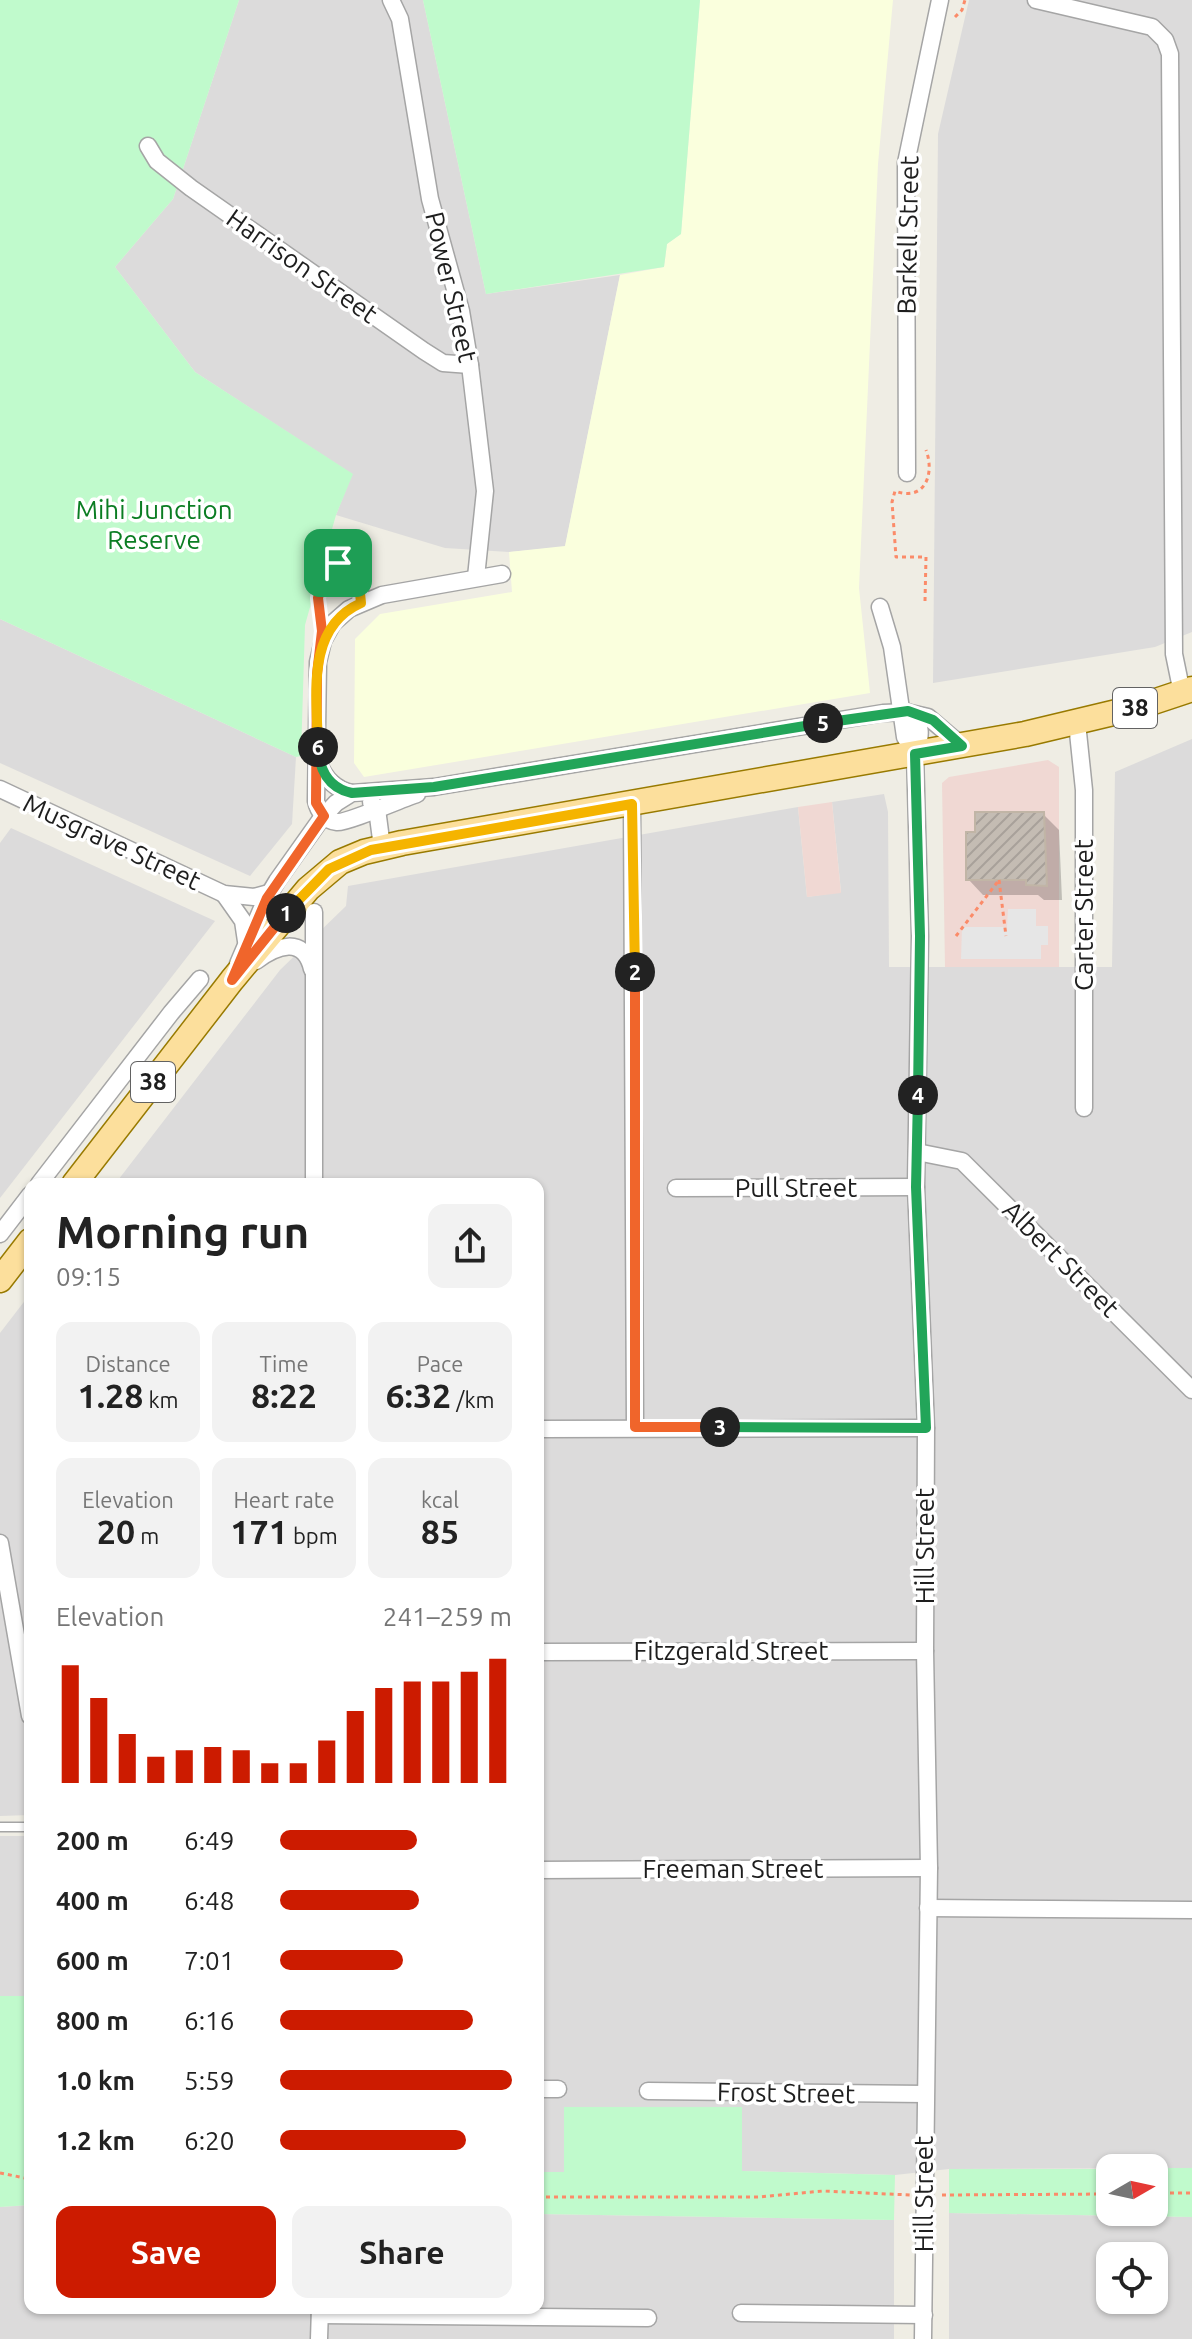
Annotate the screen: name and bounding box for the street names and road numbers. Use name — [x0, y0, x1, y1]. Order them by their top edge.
street label: Barkell Street — [892, 155, 923, 315]
street label: Harrison Street — [221, 203, 383, 328]
street label: Power Street — [420, 209, 483, 365]
road number: 38 — [1113, 688, 1157, 728]
street label: Musgrave Street — [19, 788, 206, 895]
street label: Carter Street — [1069, 839, 1098, 991]
road number: 38 — [131, 1062, 175, 1102]
street label: Pull Street — [735, 1173, 857, 1202]
street label: Albert Street — [997, 1195, 1125, 1323]
street label: Hill Street — [910, 1488, 939, 1604]
street label: Fitzgerald Street — [634, 1636, 828, 1665]
street label: Freeman Street — [643, 1854, 823, 1883]
street label: Frost Street — [717, 2077, 855, 2108]
street label: Hill Street — [909, 2136, 938, 2252]

